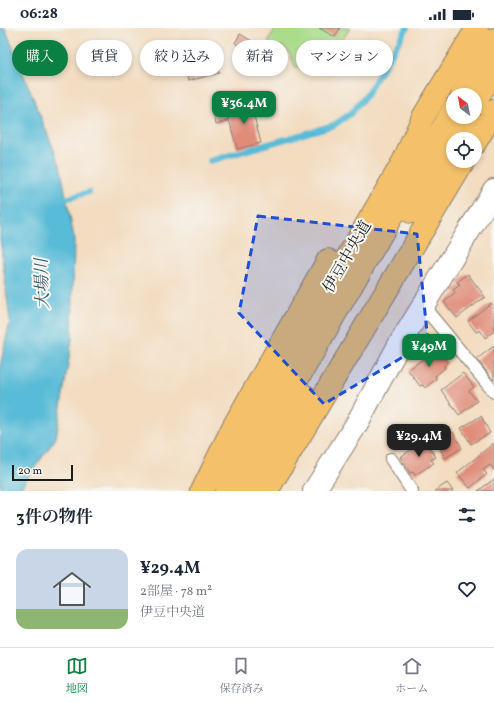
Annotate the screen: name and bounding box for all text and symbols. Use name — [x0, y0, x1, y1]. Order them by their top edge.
text: 06:28 — [20, 4, 58, 25]
chip: 購入 — [12, 40, 68, 76]
chip: 賃貸 — [76, 40, 132, 76]
chip: 絞り込み — [140, 40, 224, 76]
chip: 新着 — [232, 40, 288, 76]
chip: マンション — [296, 40, 393, 76]
north arrow — [446, 88, 482, 124]
map controls — [446, 88, 482, 168]
pin: ¥36.4M — [211, 91, 277, 125]
text: ¥36.4M — [221, 95, 267, 113]
button: locate — [446, 132, 482, 168]
street label: 伊豆中央道 — [318, 217, 378, 297]
water label: 大場川 — [31, 256, 55, 310]
pin: ¥49M — [405, 334, 453, 368]
text: ¥49M — [411, 338, 447, 356]
pin: ¥29.4M — [386, 424, 452, 458]
text: ¥29.4M — [396, 428, 442, 446]
scale bar — [12, 463, 73, 482]
text: 20 m — [18, 464, 42, 479]
icon: filters — [456, 504, 478, 526]
text: 3件の物件 — [16, 506, 93, 529]
text: ¥29.4M — [140, 557, 200, 580]
icon: home — [48, 565, 96, 613]
icon: heart — [456, 578, 478, 600]
text: 2部屋 · 78 m² — [140, 583, 212, 601]
text: 伊豆中央道 — [140, 604, 205, 622]
tab: 地図 — [66, 655, 88, 697]
tab: 保存済み — [219, 655, 263, 697]
tab: ホーム — [395, 655, 428, 697]

